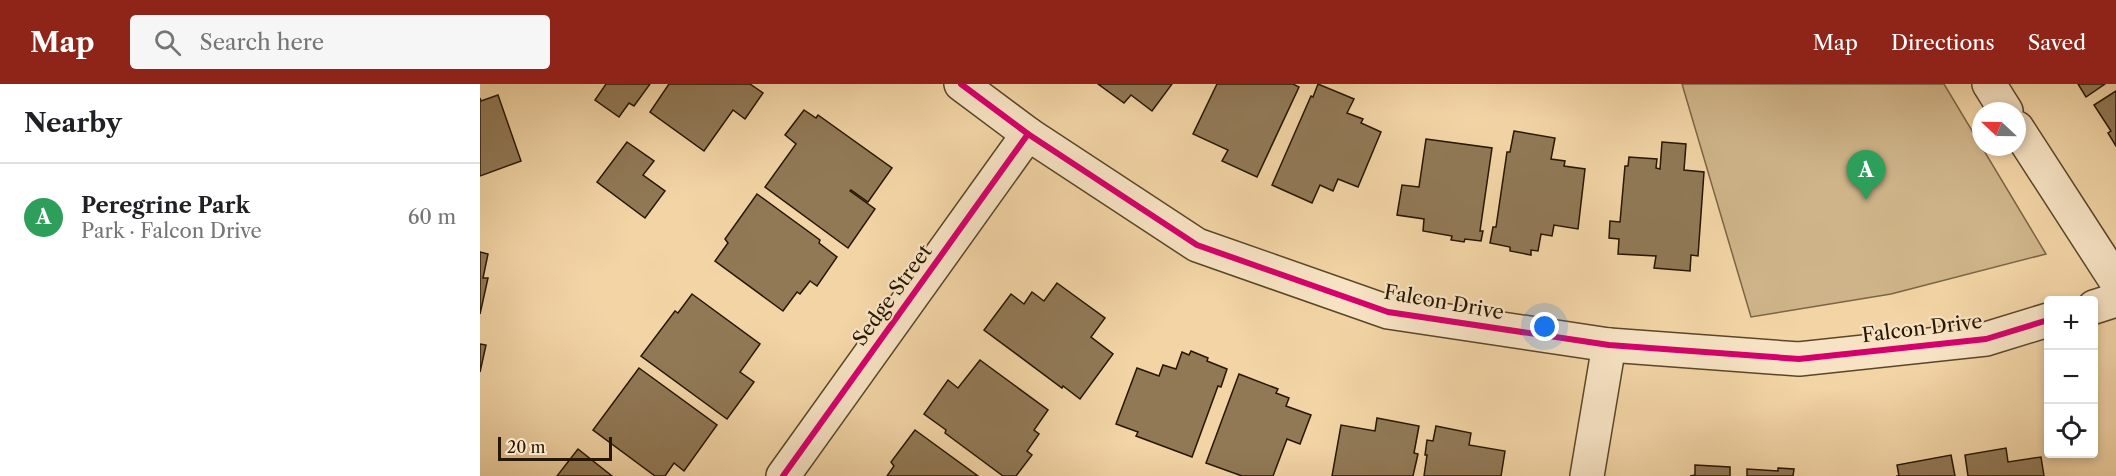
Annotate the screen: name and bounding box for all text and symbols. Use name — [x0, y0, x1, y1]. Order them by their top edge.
search box — [130, 15, 550, 69]
text: Map — [30, 25, 94, 59]
icon: search — [151, 26, 184, 59]
text: Search here — [199, 29, 324, 56]
text: Map — [1813, 30, 1858, 55]
text: Directions — [1891, 30, 1995, 55]
text: Saved — [2028, 30, 2086, 55]
north arrow — [1972, 102, 2026, 156]
text: Nearby — [24, 107, 122, 139]
pin: A — [1846, 150, 1886, 200]
text: Peregrine Park — [81, 192, 250, 219]
text: A — [36, 205, 51, 229]
text: 60 m — [408, 205, 456, 229]
text: Park · Falcon Drive — [81, 219, 262, 243]
street label: Sedge Street — [847, 240, 937, 350]
street label: Falcon Drive — [1382, 280, 1506, 324]
map controls — [2044, 296, 2098, 458]
button: + — [2044, 296, 2098, 350]
street label: Falcon Drive — [1860, 309, 1984, 347]
your location — [1530, 312, 1559, 341]
button: − — [2044, 350, 2098, 404]
button: locate — [2044, 404, 2098, 458]
scale bar — [498, 434, 612, 462]
text: 20 m — [507, 437, 546, 457]

